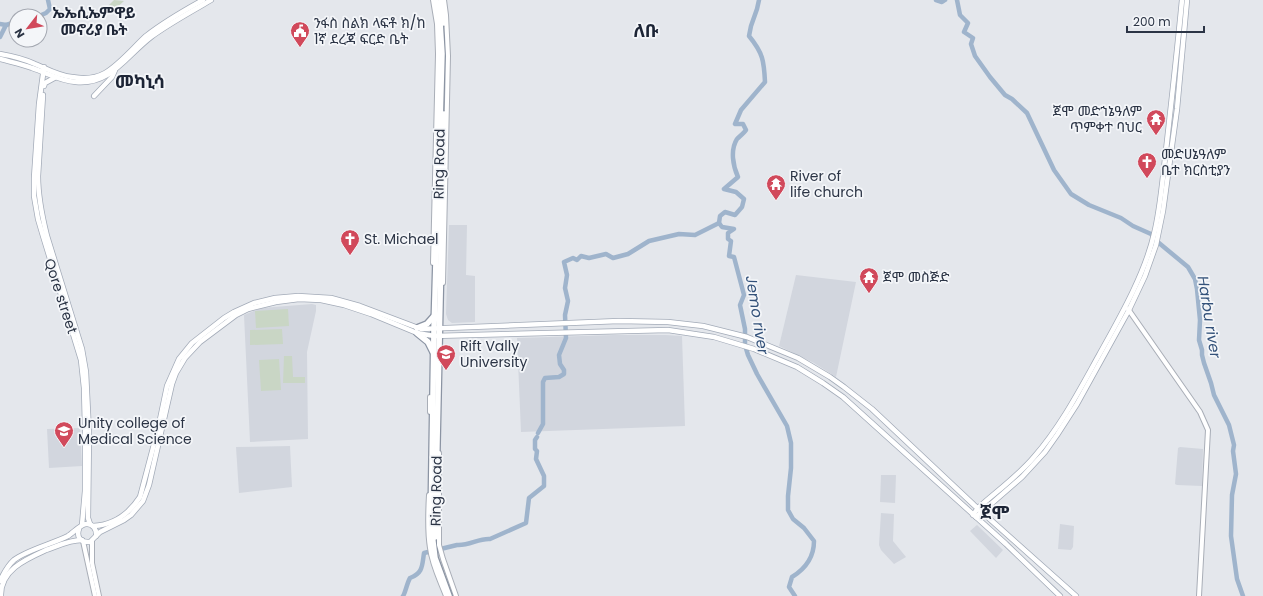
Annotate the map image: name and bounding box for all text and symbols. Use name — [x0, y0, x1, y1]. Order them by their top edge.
district label: ኤኤሲኤምዋይ መኖሪያ ቤት — [52, 2, 136, 40]
north arrow — [8, 8, 48, 48]
scale bar — [1127, 8, 1204, 34]
place label: ንፋስ ስልክ ላፍቶ ክ/ከ 1ኛ ደረጃ ፍርድ ቤት — [314, 13, 425, 49]
text: 200 m — [1133, 13, 1171, 30]
district label: ለቡ — [634, 18, 659, 43]
public building icon: ንፋስ ስልክ ላፍቶ ክ/ከ 1ኛ ደረጃ ፍርድ ቤት — [289, 20, 311, 48]
text: N — [10, 25, 28, 41]
district label: መካኒሳ — [115, 69, 165, 94]
place label: ጀሞ መድኀኔዓለም ጥምቀተ ባህር — [1053, 101, 1142, 137]
temple icon: ጀሞ መድኀኔዓለም ጥምቀተ ባህር — [1145, 108, 1167, 136]
street label: Ring Road — [428, 129, 450, 199]
place label: መድሀኔዓለም ቤተ ክርስቲያን — [1161, 144, 1230, 180]
church icon: መድሀኔዓለም ቤተ ክርስቲያን — [1136, 151, 1158, 179]
place label: River of life church — [790, 166, 863, 202]
temple icon: River of life church — [765, 173, 787, 201]
church icon: St. Michael — [339, 228, 361, 256]
place label: St. Michael — [364, 229, 439, 249]
street label: Qore street — [39, 256, 83, 336]
temple icon: ጀሞ መስጅድ — [858, 266, 880, 294]
place label: ጀሞ መስጅድ — [883, 267, 949, 287]
water label: Jemo river — [741, 274, 774, 356]
water label: Harbu river — [1193, 274, 1226, 360]
place label: Rift Vally University — [460, 336, 527, 372]
school or university icon: Rift Vally University — [435, 343, 457, 371]
place label: Unity college of Medical Science — [78, 413, 192, 449]
school or university icon: Unity college of Medical Science — [53, 420, 75, 448]
street label: Ring Road — [425, 456, 447, 526]
district label: ጀሞ — [980, 500, 1010, 525]

